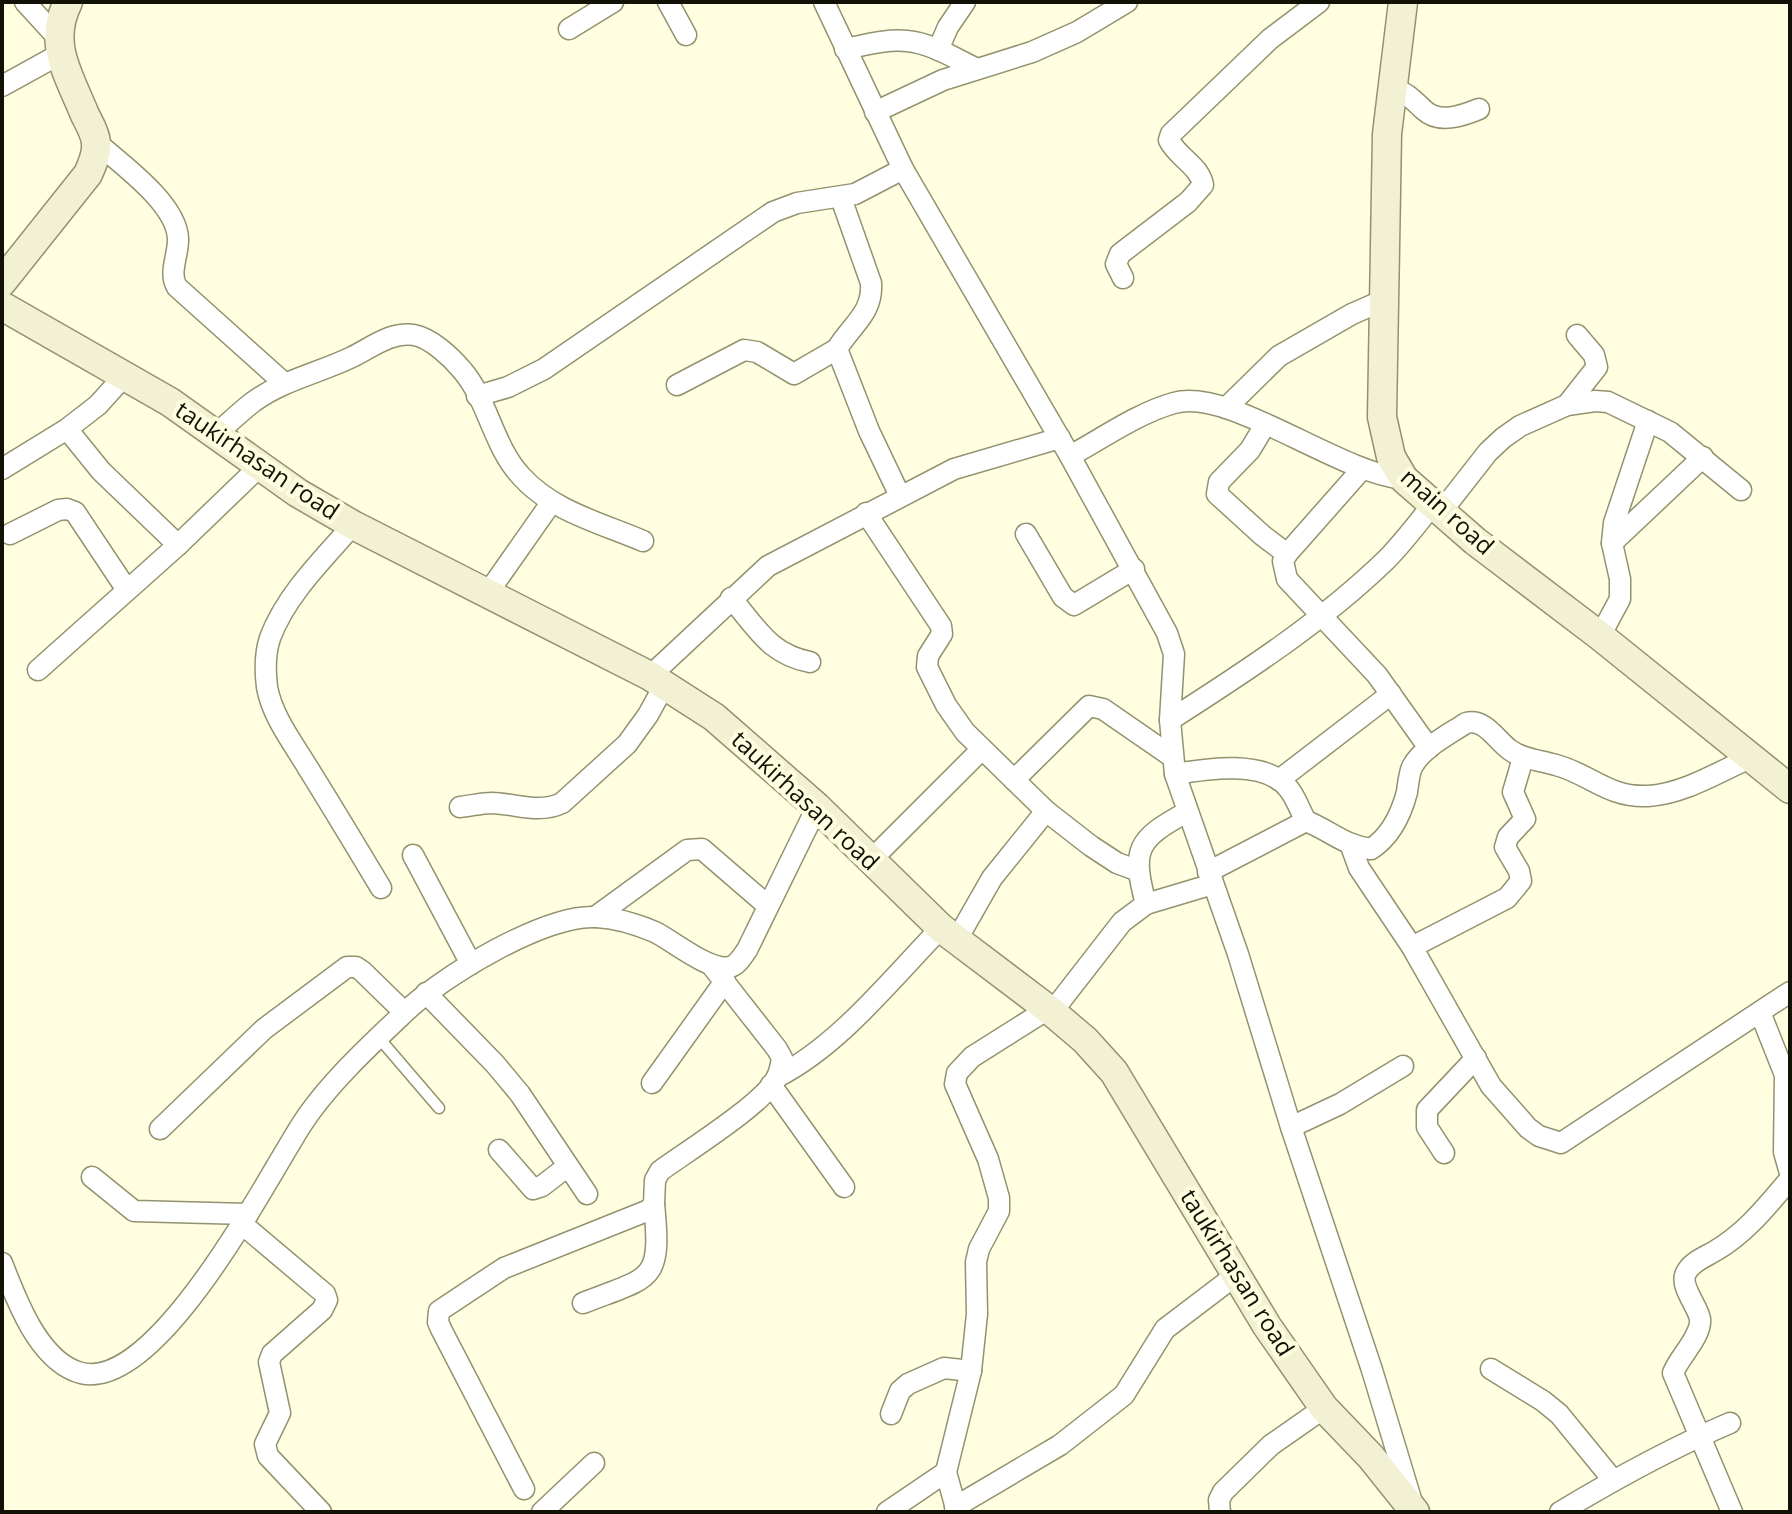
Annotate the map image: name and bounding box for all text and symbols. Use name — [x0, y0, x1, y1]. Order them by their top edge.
street label: taukirhasan road — [169, 393, 346, 527]
street label: main road — [1394, 460, 1502, 562]
street label: taukirhasan road — [725, 723, 887, 877]
street label: taukirhasan road — [1174, 1182, 1303, 1362]

